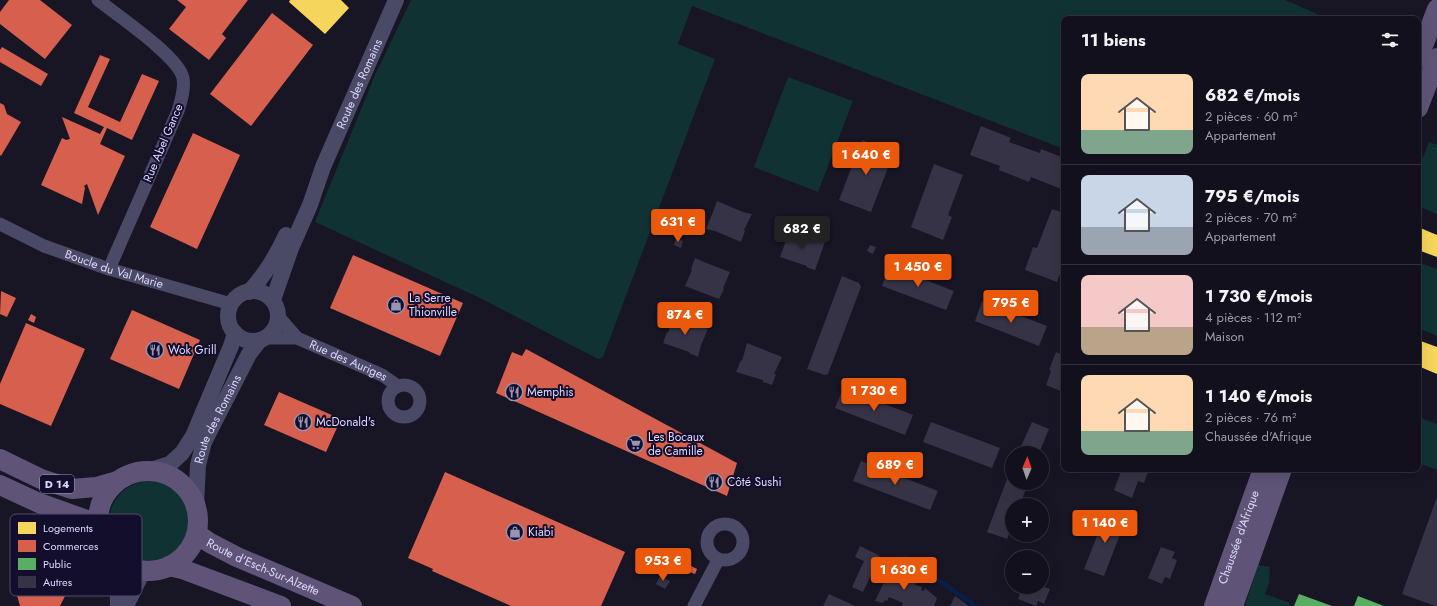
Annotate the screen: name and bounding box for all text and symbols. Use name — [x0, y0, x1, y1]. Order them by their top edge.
text: 11 biens — [1081, 28, 1146, 52]
icon: filters — [1379, 29, 1401, 51]
street label: Route des Romains — [332, 36, 387, 132]
text: 682 €/mois — [1205, 83, 1300, 107]
icon: home — [1113, 90, 1161, 138]
street label: Rue Abel Gance — [138, 101, 188, 185]
text: 2 pièces · 60 m² — [1205, 107, 1297, 126]
text: Appartement — [1205, 126, 1276, 145]
pin: 1 640 € — [829, 142, 903, 176]
text: 1 640 € — [841, 145, 891, 164]
text: 795 €/mois — [1205, 184, 1299, 208]
icon: home — [1113, 191, 1161, 239]
text: 2 pièces · 70 m² — [1205, 208, 1297, 227]
pin: 631 € — [650, 209, 706, 243]
text: 631 € — [660, 212, 696, 231]
pin: 682 € — [774, 216, 830, 250]
text: 682 € — [783, 219, 821, 238]
text: Appartement — [1205, 227, 1276, 246]
street label: Boucle du Val Marie — [62, 245, 165, 293]
pin: 1 450 € — [881, 254, 955, 288]
text: 1 450 € — [894, 257, 943, 276]
text: 1 730 €/mois — [1205, 284, 1313, 308]
place label: La Serre Thionville — [409, 289, 457, 321]
pin: 795 € — [983, 290, 1039, 324]
icon: home — [1113, 291, 1161, 339]
text: 795 € — [992, 293, 1030, 312]
shop icon: La Serre Thionville — [386, 295, 406, 315]
pin: 874 € — [657, 302, 713, 336]
text: 874 € — [666, 305, 704, 324]
text: 4 pièces · 112 m² — [1205, 308, 1301, 327]
text: Maison — [1205, 327, 1244, 346]
street label: Rue des Auriges — [306, 335, 391, 385]
restaurant icon: Wok Grill — [145, 340, 165, 360]
place label: Wok Grill — [168, 341, 216, 359]
street label: Route des Romains — [190, 371, 246, 466]
pin: 1 730 € — [837, 378, 911, 412]
text: 1 730 € — [850, 381, 898, 400]
restaurant icon: Memphis — [504, 382, 524, 402]
place label: Memphis — [527, 383, 574, 401]
text: 1 140 €/mois — [1205, 384, 1312, 408]
icon: home — [1113, 391, 1161, 439]
text: 2 pièces · 76 m² — [1205, 408, 1296, 427]
restaurant icon: McDonald's — [293, 412, 313, 432]
place label: McDonald's — [316, 413, 375, 431]
text: Chaussée d'Afrique — [1205, 427, 1312, 446]
place label: Les Bocaux de Camille — [648, 428, 705, 460]
supermarket icon: Les Bocaux de Camille — [625, 434, 645, 454]
north arrow — [1005, 446, 1049, 490]
map controls — [1005, 446, 1049, 594]
pin: 689 € — [867, 452, 923, 486]
text: 689 € — [876, 455, 914, 474]
restaurant icon: Côté Sushi — [704, 472, 724, 492]
place label: Côté Sushi — [727, 473, 782, 491]
road number: D 14 — [40, 475, 74, 493]
street label: Chaussée d'Afrique — [1213, 488, 1264, 587]
button: + — [1005, 498, 1049, 542]
pin: 1 140 € — [1068, 510, 1142, 544]
text: 1 140 € — [1081, 513, 1129, 532]
legend — [10, 514, 142, 596]
text: Logements — [43, 520, 94, 536]
shop icon: Kiabi — [505, 522, 525, 542]
place label: Kiabi — [528, 523, 554, 541]
street label: Route d'Esch-Sur-Alzette — [203, 534, 322, 600]
text: Commerces — [43, 538, 99, 554]
pin: 953 € — [635, 548, 691, 582]
button: − — [1005, 550, 1049, 594]
text: 953 € — [644, 551, 682, 570]
text: Public — [43, 556, 72, 572]
pin: 1 630 € — [867, 557, 941, 591]
text: 1 630 € — [880, 560, 928, 579]
text: Autres — [43, 574, 73, 590]

